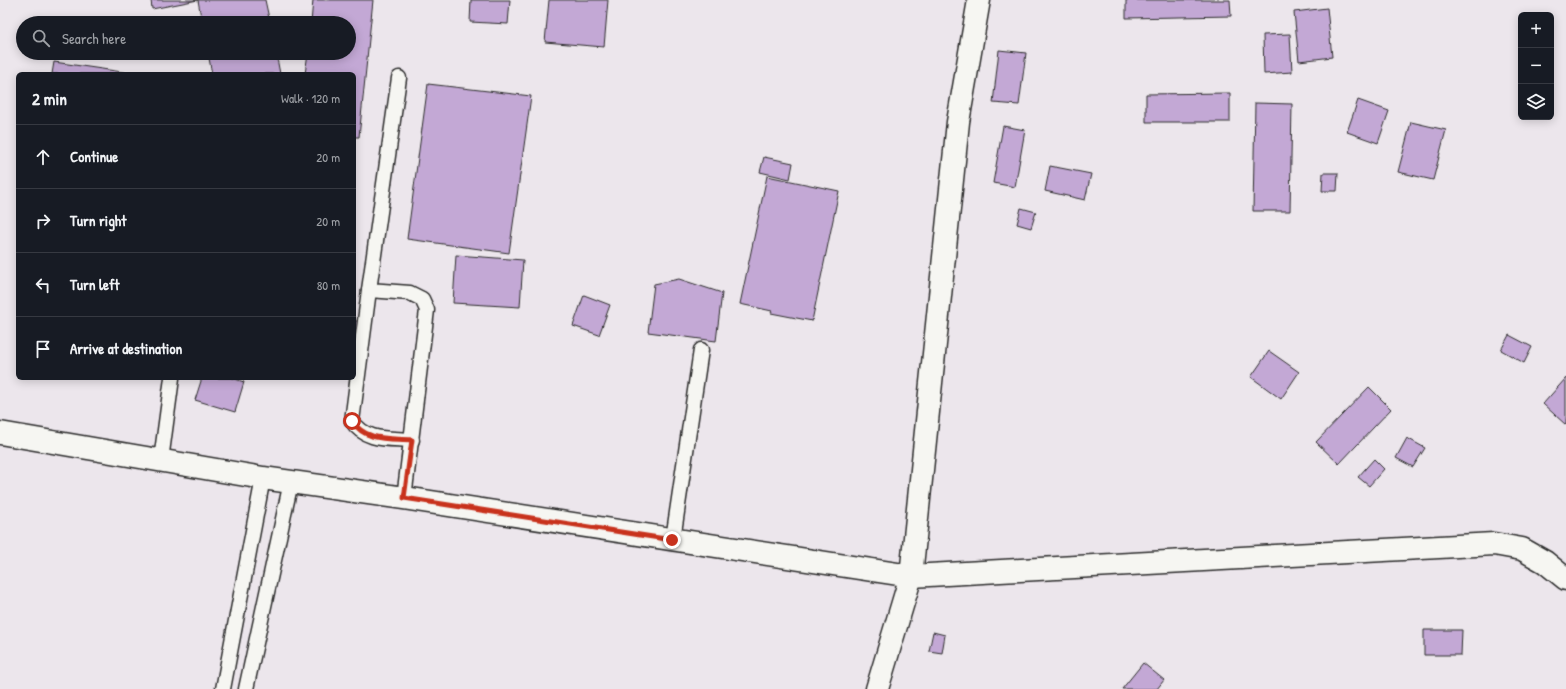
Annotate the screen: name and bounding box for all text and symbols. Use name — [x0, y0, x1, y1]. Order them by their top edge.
map controls — [1518, 12, 1554, 120]
button: + — [1518, 12, 1554, 48]
search box — [16, 16, 356, 60]
icon: search — [30, 27, 52, 49]
text: Search here — [62, 28, 126, 49]
button: − — [1518, 48, 1554, 84]
button: layers — [1518, 84, 1554, 120]
text: 2 min — [32, 87, 67, 110]
text: Walk · 120 m — [281, 89, 340, 107]
icon: ahead — [32, 146, 54, 168]
text: Continue — [70, 146, 118, 167]
text: 20 m — [316, 148, 340, 166]
icon: right — [32, 210, 54, 232]
text: Turn right — [70, 210, 126, 231]
text: 20 m — [316, 212, 340, 230]
icon: left — [32, 274, 54, 296]
text: Turn left — [70, 274, 120, 295]
text: 80 m — [317, 276, 340, 294]
icon: arrive — [32, 338, 54, 360]
text: Arrive at destination — [70, 338, 182, 359]
route start — [343, 412, 361, 430]
route end — [663, 531, 681, 549]

